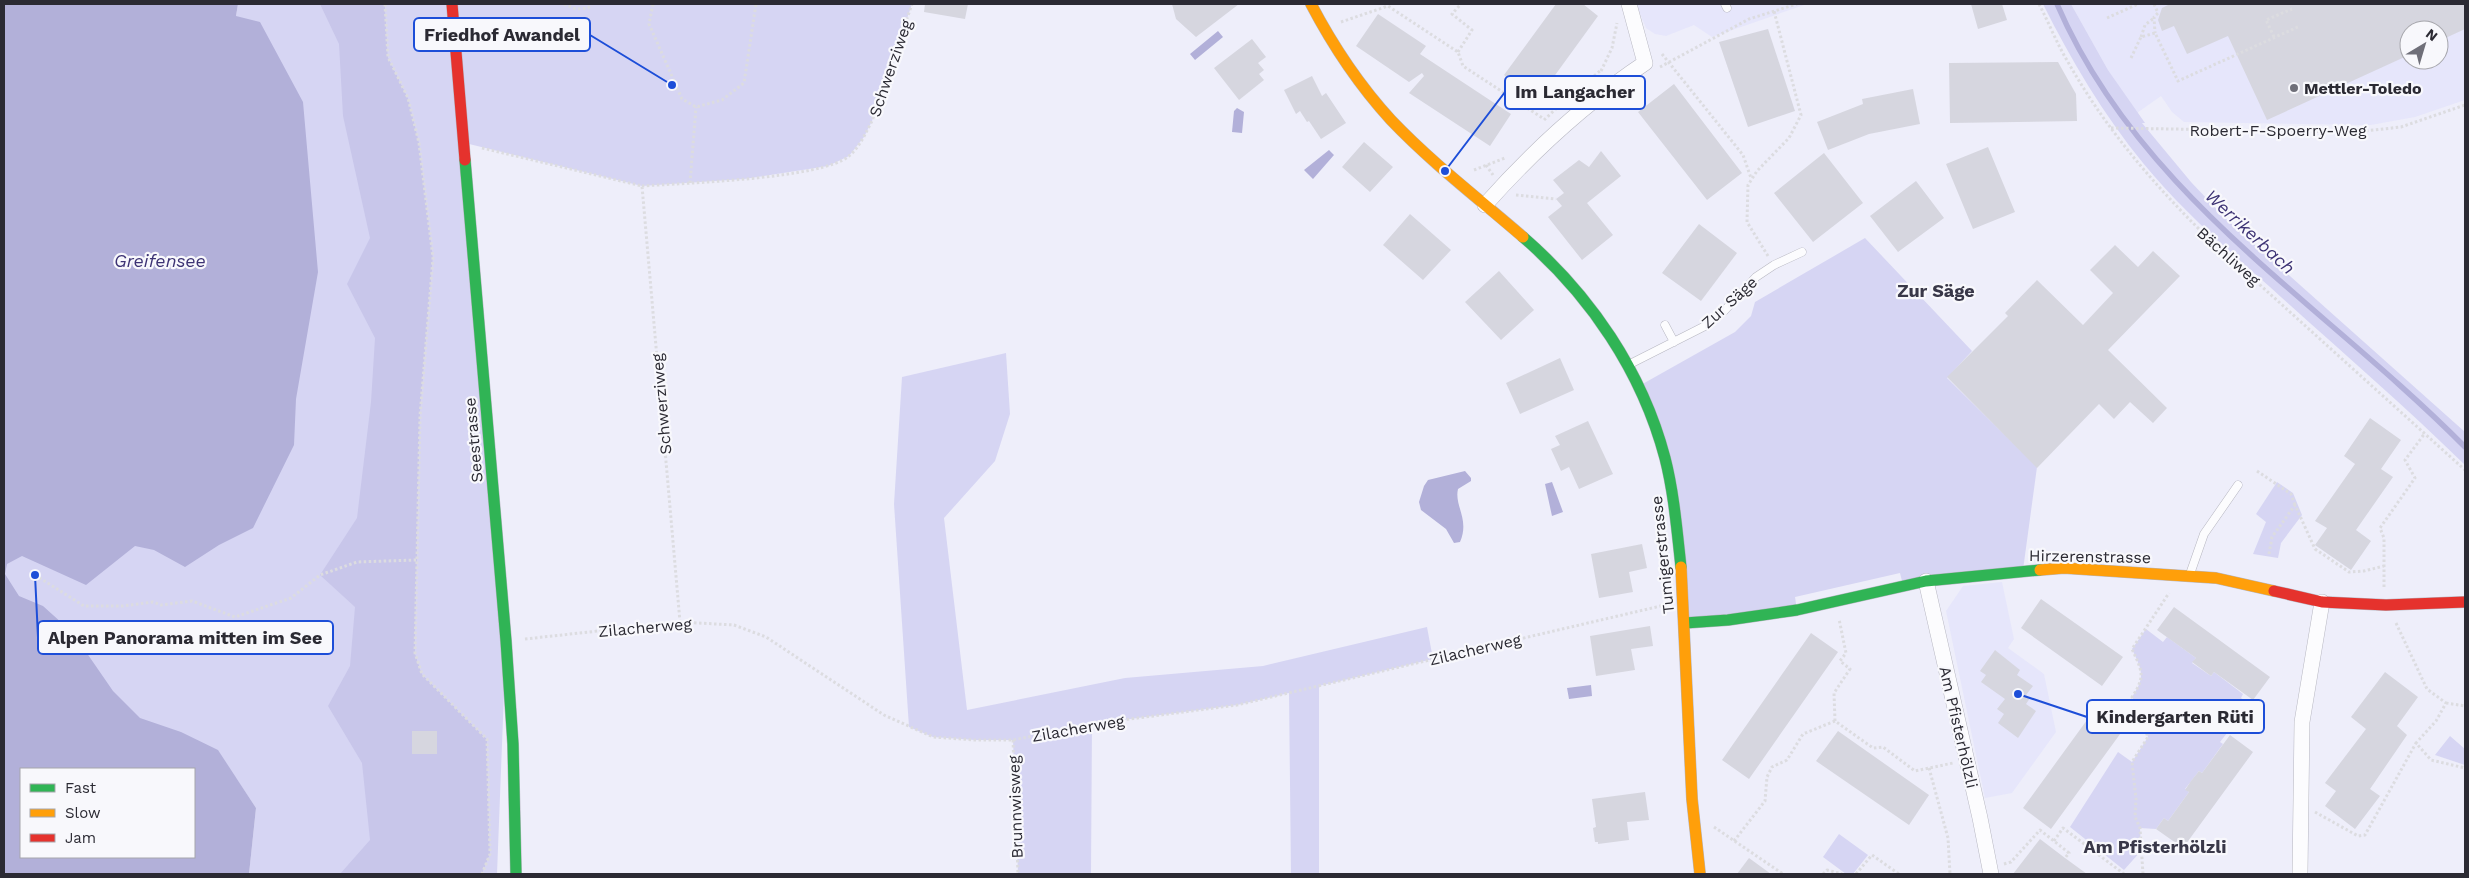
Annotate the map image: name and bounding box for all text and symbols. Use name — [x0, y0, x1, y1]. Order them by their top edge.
street label: Schwerziweg — [865, 17, 916, 119]
callout: Friedhof Awandel — [414, 18, 590, 51]
north arrow — [2399, 20, 2449, 70]
text: Friedhof Awandel — [424, 24, 580, 45]
text: N — [2423, 25, 2441, 44]
callout: Im Langacher — [1505, 76, 1645, 109]
place label: Mettler-Toledo — [2304, 79, 2422, 98]
text: Im Langacher — [1515, 81, 1635, 102]
marker: Mettler-Toledo — [2288, 82, 2300, 94]
street label: Robert-F-Spoerry-Weg — [2189, 121, 2367, 140]
water label: Werrikerbach — [2201, 185, 2299, 278]
street label: Bächliweg — [2193, 223, 2265, 290]
water label: Greifensee — [114, 250, 206, 271]
street label: Zur Säge — [1698, 273, 1761, 332]
district label: Zur Säge — [1897, 280, 1975, 301]
street label: Schwerziweg — [648, 352, 675, 455]
street label: Seestrasse — [460, 397, 487, 483]
street label: Tumigerstrasse — [1647, 495, 1678, 615]
street label: Hirzerenstrasse — [2029, 546, 2151, 567]
street label: Zilacherweg — [598, 614, 693, 641]
callout: Alpen Panorama mitten im See — [38, 621, 333, 654]
text: Alpen Panorama mitten im See — [48, 627, 322, 648]
street label: Zilacherweg — [1427, 630, 1523, 669]
street label: Am Pfisterhölzli — [1935, 664, 1982, 790]
callout: Kindergarten Rüti — [2087, 700, 2264, 733]
text: Kindergarten Rüti — [2096, 706, 2254, 727]
street label: Zilacherweg — [1030, 711, 1126, 746]
street label: Brunnwisweg — [1004, 755, 1027, 859]
legend — [20, 768, 195, 858]
text: Fast — [65, 779, 97, 797]
text: Slow — [65, 804, 101, 822]
text: Jam — [65, 829, 96, 847]
district label: Am Pfisterhölzli — [2084, 836, 2227, 857]

